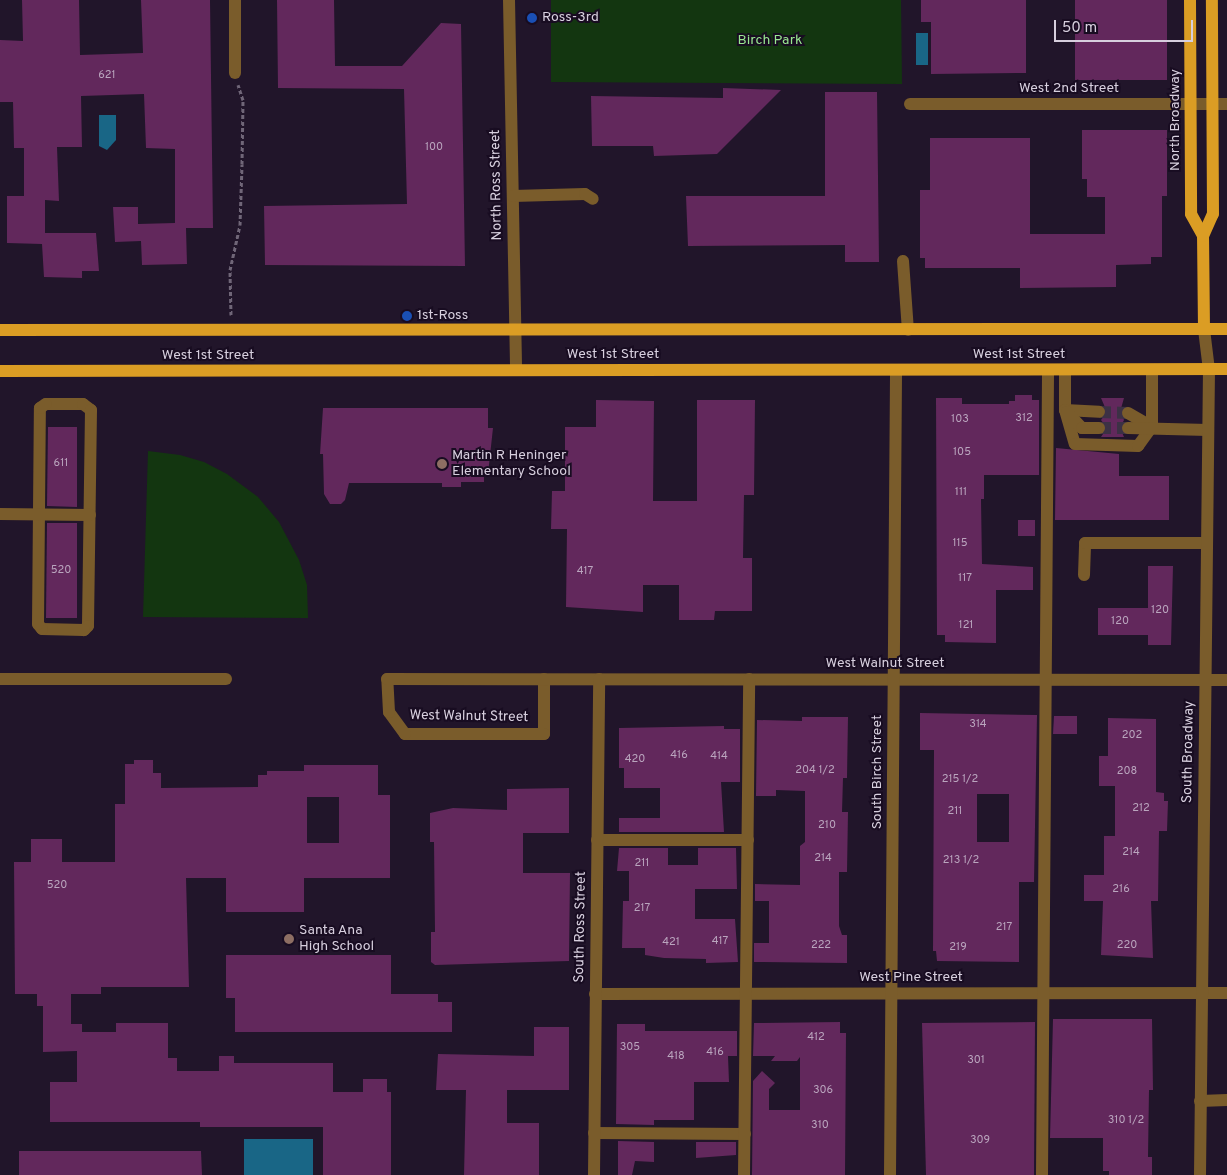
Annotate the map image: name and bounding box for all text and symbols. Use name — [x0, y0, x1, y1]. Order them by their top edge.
place label: Ross-3rd — [542, 10, 599, 26]
scale bar — [1057, 10, 1196, 42]
marker: Ross-3rd — [526, 12, 538, 24]
text: 50 m — [1062, 19, 1097, 38]
park label: Birch Park — [738, 33, 802, 49]
house number: 621 — [98, 68, 116, 82]
street label: North Broadway — [1168, 69, 1184, 171]
street label: West 2nd Street — [1019, 81, 1119, 97]
street label: North Ross Street — [488, 129, 506, 241]
house number: 100 — [425, 140, 443, 154]
place label: 1st-Ross — [417, 308, 468, 324]
marker: 1st-Ross — [401, 310, 413, 322]
street label: West 1st Street — [567, 347, 659, 363]
street label: West 1st Street — [973, 347, 1065, 363]
street label: West 1st Street — [162, 348, 254, 364]
house number: 312 — [1015, 411, 1033, 425]
house number: 103 — [951, 412, 969, 426]
house number: 105 — [953, 445, 971, 459]
place label: Martin R Heninger Elementary School — [452, 448, 571, 481]
house number: 611 — [54, 456, 68, 470]
marker: Martin R Heninger Elementary School — [436, 458, 448, 470]
house number: 111 — [955, 485, 967, 499]
house number: 115 — [952, 536, 968, 550]
house number: 520 — [51, 563, 71, 577]
house number: 417 — [577, 564, 593, 578]
house number: 117 — [958, 571, 972, 585]
house number: 120 — [1151, 603, 1169, 617]
house number: 120 — [1111, 614, 1129, 628]
house number: 121 — [959, 618, 973, 632]
street label: West Walnut Street — [825, 656, 945, 672]
street label: South Broadway — [1180, 701, 1198, 803]
street label: West Walnut Street — [409, 708, 529, 726]
street label: South Birch Street — [870, 715, 886, 829]
house number: 314 — [969, 717, 987, 731]
house number: 202 — [1122, 728, 1142, 742]
house number: 416 — [670, 748, 688, 762]
house number: 414 — [710, 749, 728, 763]
house number: 420 — [625, 752, 645, 766]
house number: 204 1/2 — [795, 763, 835, 777]
house number: 208 — [1117, 764, 1137, 778]
house number: 215 1/2 — [942, 772, 978, 786]
house number: 212 — [1132, 801, 1150, 815]
house number: 211 — [948, 804, 962, 818]
house number: 210 — [818, 818, 836, 832]
house number: 214 — [1122, 845, 1140, 859]
house number: 214 — [814, 851, 832, 865]
house number: 213 1/2 — [943, 853, 979, 867]
house number: 211 — [635, 856, 649, 870]
street label: South Ross Street — [572, 871, 590, 983]
house number: 520 — [47, 878, 67, 892]
house number: 216 — [1112, 882, 1130, 896]
house number: 217 — [634, 901, 650, 915]
house number: 217 — [996, 920, 1012, 934]
place label: Santa Ana High School — [299, 923, 374, 956]
marker: Santa Ana High School — [283, 933, 295, 945]
house number: 417 — [712, 934, 728, 948]
house number: 421 — [662, 935, 680, 949]
house number: 222 — [811, 938, 831, 952]
house number: 220 — [1117, 938, 1137, 952]
house number: 219 — [949, 940, 967, 954]
street label: West Pine Street — [859, 970, 963, 986]
house number: 412 — [807, 1030, 825, 1044]
house number: 305 — [620, 1040, 640, 1054]
house number: 416 — [706, 1045, 724, 1059]
house number: 418 — [667, 1049, 685, 1063]
house number: 301 — [967, 1053, 985, 1067]
house number: 306 — [813, 1083, 833, 1097]
house number: 310 1/2 — [1108, 1113, 1144, 1127]
house number: 310 — [811, 1118, 829, 1132]
house number: 309 — [970, 1133, 990, 1147]

